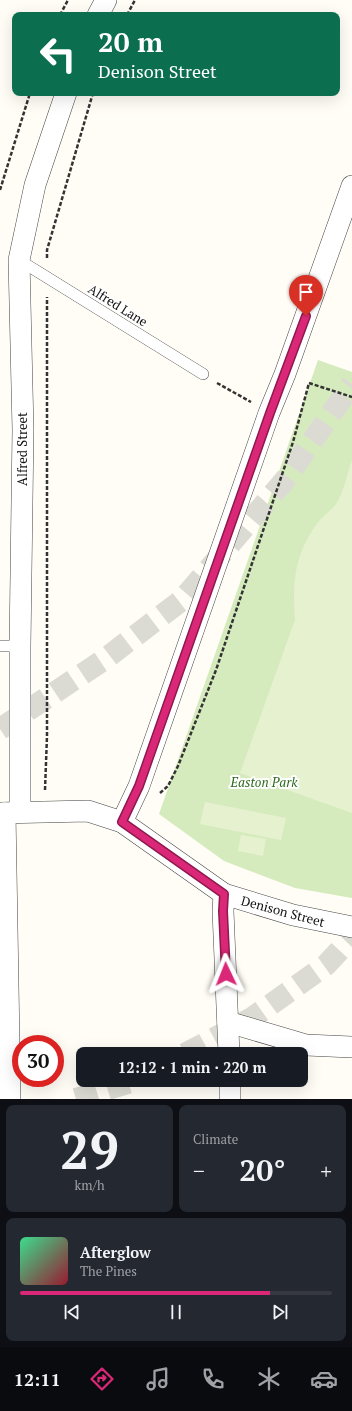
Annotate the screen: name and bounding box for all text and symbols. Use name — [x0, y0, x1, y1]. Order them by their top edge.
text: 20 m — [98, 23, 163, 60]
icon: left — [32, 28, 84, 80]
text: Denison Street — [98, 59, 217, 83]
pin — [289, 275, 323, 316]
street label: Alfred Lane — [85, 280, 151, 330]
icon: arrive — [295, 281, 317, 303]
street label: Alfred Street — [13, 412, 31, 486]
park label: Easton Park — [230, 773, 298, 791]
street label: Denison Street — [239, 891, 327, 931]
position arrow — [205, 953, 247, 995]
speed limit sign: 30 — [12, 1035, 64, 1087]
text: 12:12 · 1 min · 220 m — [118, 1057, 266, 1077]
text: 29 — [60, 1115, 119, 1184]
text: Climate — [193, 1130, 238, 1148]
text: 20° — [239, 1150, 286, 1190]
text: − — [193, 1156, 205, 1185]
text: + — [320, 1156, 332, 1185]
text: km/h — [74, 1176, 105, 1194]
text: Afterglow — [80, 1242, 151, 1262]
text: The Pines — [80, 1262, 137, 1280]
icon: previous — [61, 1301, 83, 1323]
icon: pause — [165, 1301, 187, 1323]
icon: next — [269, 1301, 291, 1323]
icon: directions — [88, 1365, 116, 1393]
icon: music — [144, 1365, 172, 1393]
icon: phone — [199, 1365, 227, 1393]
icon: climate — [255, 1365, 283, 1393]
icon: car — [310, 1365, 338, 1393]
text: 12:11 — [14, 1367, 61, 1391]

